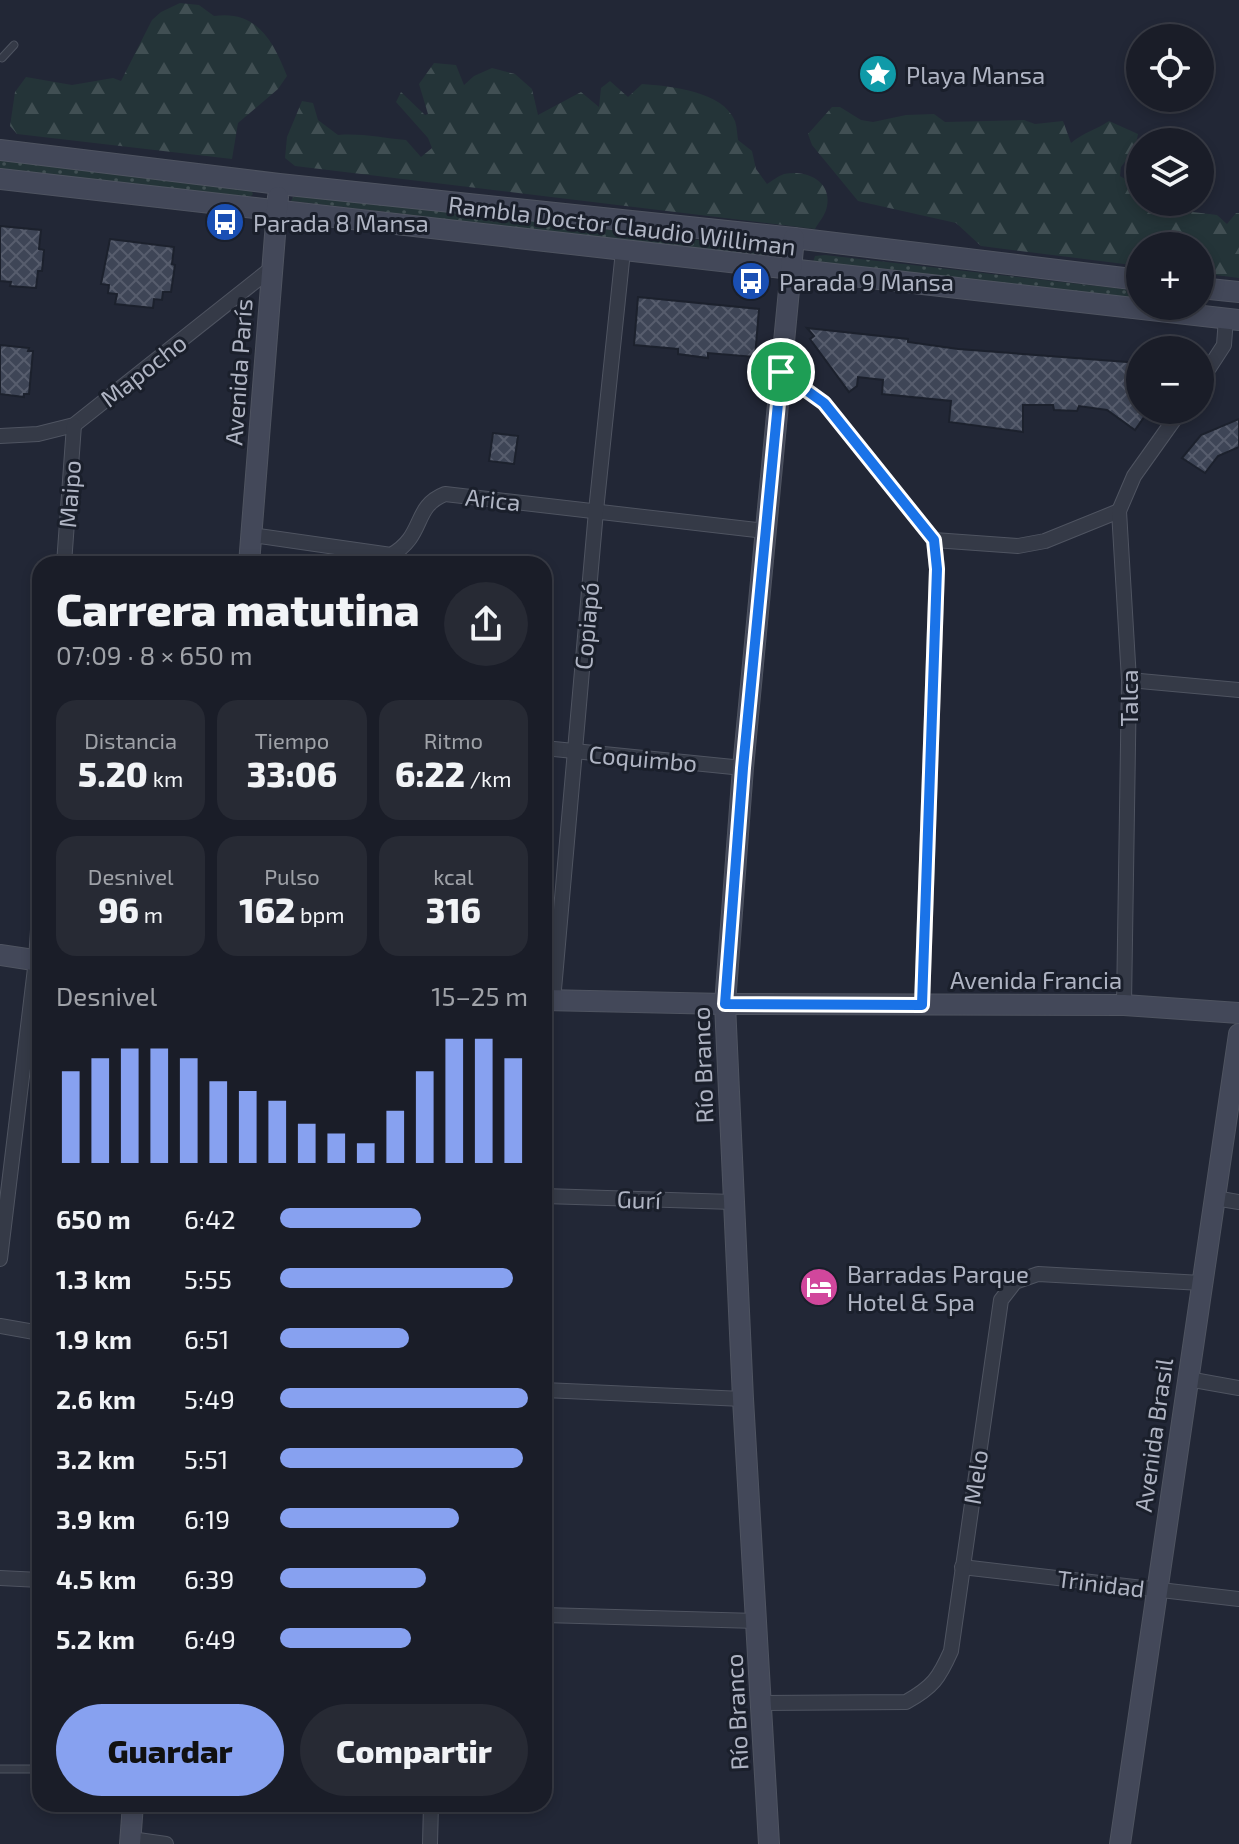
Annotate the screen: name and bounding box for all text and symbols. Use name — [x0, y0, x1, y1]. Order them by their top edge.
map controls — [1126, 24, 1214, 424]
button: locate — [1126, 24, 1214, 112]
place icon: Playa Mansa — [857, 53, 899, 95]
place label: Playa Mansa — [906, 60, 1045, 89]
button: layers — [1126, 128, 1214, 216]
street label: Rambla Doctor Claudio Williman — [447, 189, 797, 261]
bus stop icon: Parada 8 Mansa — [204, 201, 246, 243]
place label: Parada 8 Mansa — [253, 208, 429, 237]
button: + — [1126, 232, 1214, 320]
bus stop icon: Parada 9 Mansa — [730, 260, 772, 302]
place label: Parada 9 Mansa — [779, 267, 954, 296]
street label: Avenida París — [218, 298, 258, 446]
street label: Mapocho — [94, 327, 192, 413]
button: − — [1126, 336, 1214, 424]
pin — [747, 338, 815, 406]
icon: arrive — [759, 350, 803, 394]
street label: Maipo — [52, 459, 86, 529]
street label: Arica — [464, 482, 522, 516]
street label: Copiapó — [568, 581, 604, 671]
text: Carrera matutina — [56, 582, 420, 635]
button: share — [444, 582, 528, 666]
text: 07:09 · 8 × 650 m — [56, 639, 252, 670]
street label: Talca — [1114, 670, 1143, 726]
text: Distancia — [84, 727, 177, 753]
text: Tiempo — [255, 727, 329, 753]
text: Ritmo — [424, 727, 483, 753]
street label: Coquimbo — [587, 739, 699, 777]
text: 5.20 — [78, 753, 148, 794]
text: 33:06 — [247, 753, 337, 794]
text: 6:22 — [395, 753, 465, 794]
text: km — [148, 765, 183, 791]
text: /km — [465, 765, 512, 791]
text: Desnivel — [88, 863, 174, 889]
text: Pulso — [264, 863, 320, 889]
text: kcal — [433, 863, 473, 889]
text: 96 — [98, 889, 139, 930]
text: 162 — [239, 889, 295, 930]
text: 316 — [426, 889, 481, 930]
text: m — [139, 901, 163, 927]
text: bpm — [295, 901, 345, 927]
street label: Avenida Francia — [950, 965, 1122, 994]
text: Desnivel — [56, 980, 157, 1011]
text: 15–25 m — [431, 980, 528, 1011]
street label: Río Branco — [685, 1006, 719, 1124]
street label: Gurí — [616, 1184, 663, 1214]
text: 650 m — [56, 1203, 131, 1234]
text: 6:42 — [184, 1203, 236, 1234]
place label: Barradas Parque Hotel & Spa — [847, 1259, 1029, 1316]
text: 1.3 km — [56, 1263, 131, 1294]
text: 5:55 — [184, 1263, 232, 1294]
hotel icon: Barradas Parque Hotel & Spa — [798, 1266, 840, 1308]
text: 1.9 km — [56, 1323, 132, 1354]
text: 6:51 — [184, 1323, 229, 1354]
street label: Avenida Brasil — [1128, 1356, 1178, 1514]
text: 2.6 km — [56, 1383, 136, 1414]
text: 5:49 — [184, 1383, 235, 1414]
text: 3.2 km — [56, 1443, 135, 1474]
text: 5:51 — [184, 1443, 228, 1474]
street label: Melo — [957, 1448, 993, 1506]
text: 3.9 km — [56, 1503, 135, 1534]
text: 6:19 — [184, 1503, 230, 1534]
text: 4.5 km — [56, 1563, 136, 1594]
text: 6:39 — [184, 1563, 234, 1594]
street label: Trinidad — [1056, 1563, 1146, 1603]
text: 5.2 km — [56, 1623, 135, 1654]
text: 6:49 — [184, 1623, 236, 1654]
street label: Río Branco — [718, 1653, 754, 1771]
button: Guardar — [56, 1704, 284, 1796]
button: Compartir — [300, 1704, 528, 1796]

